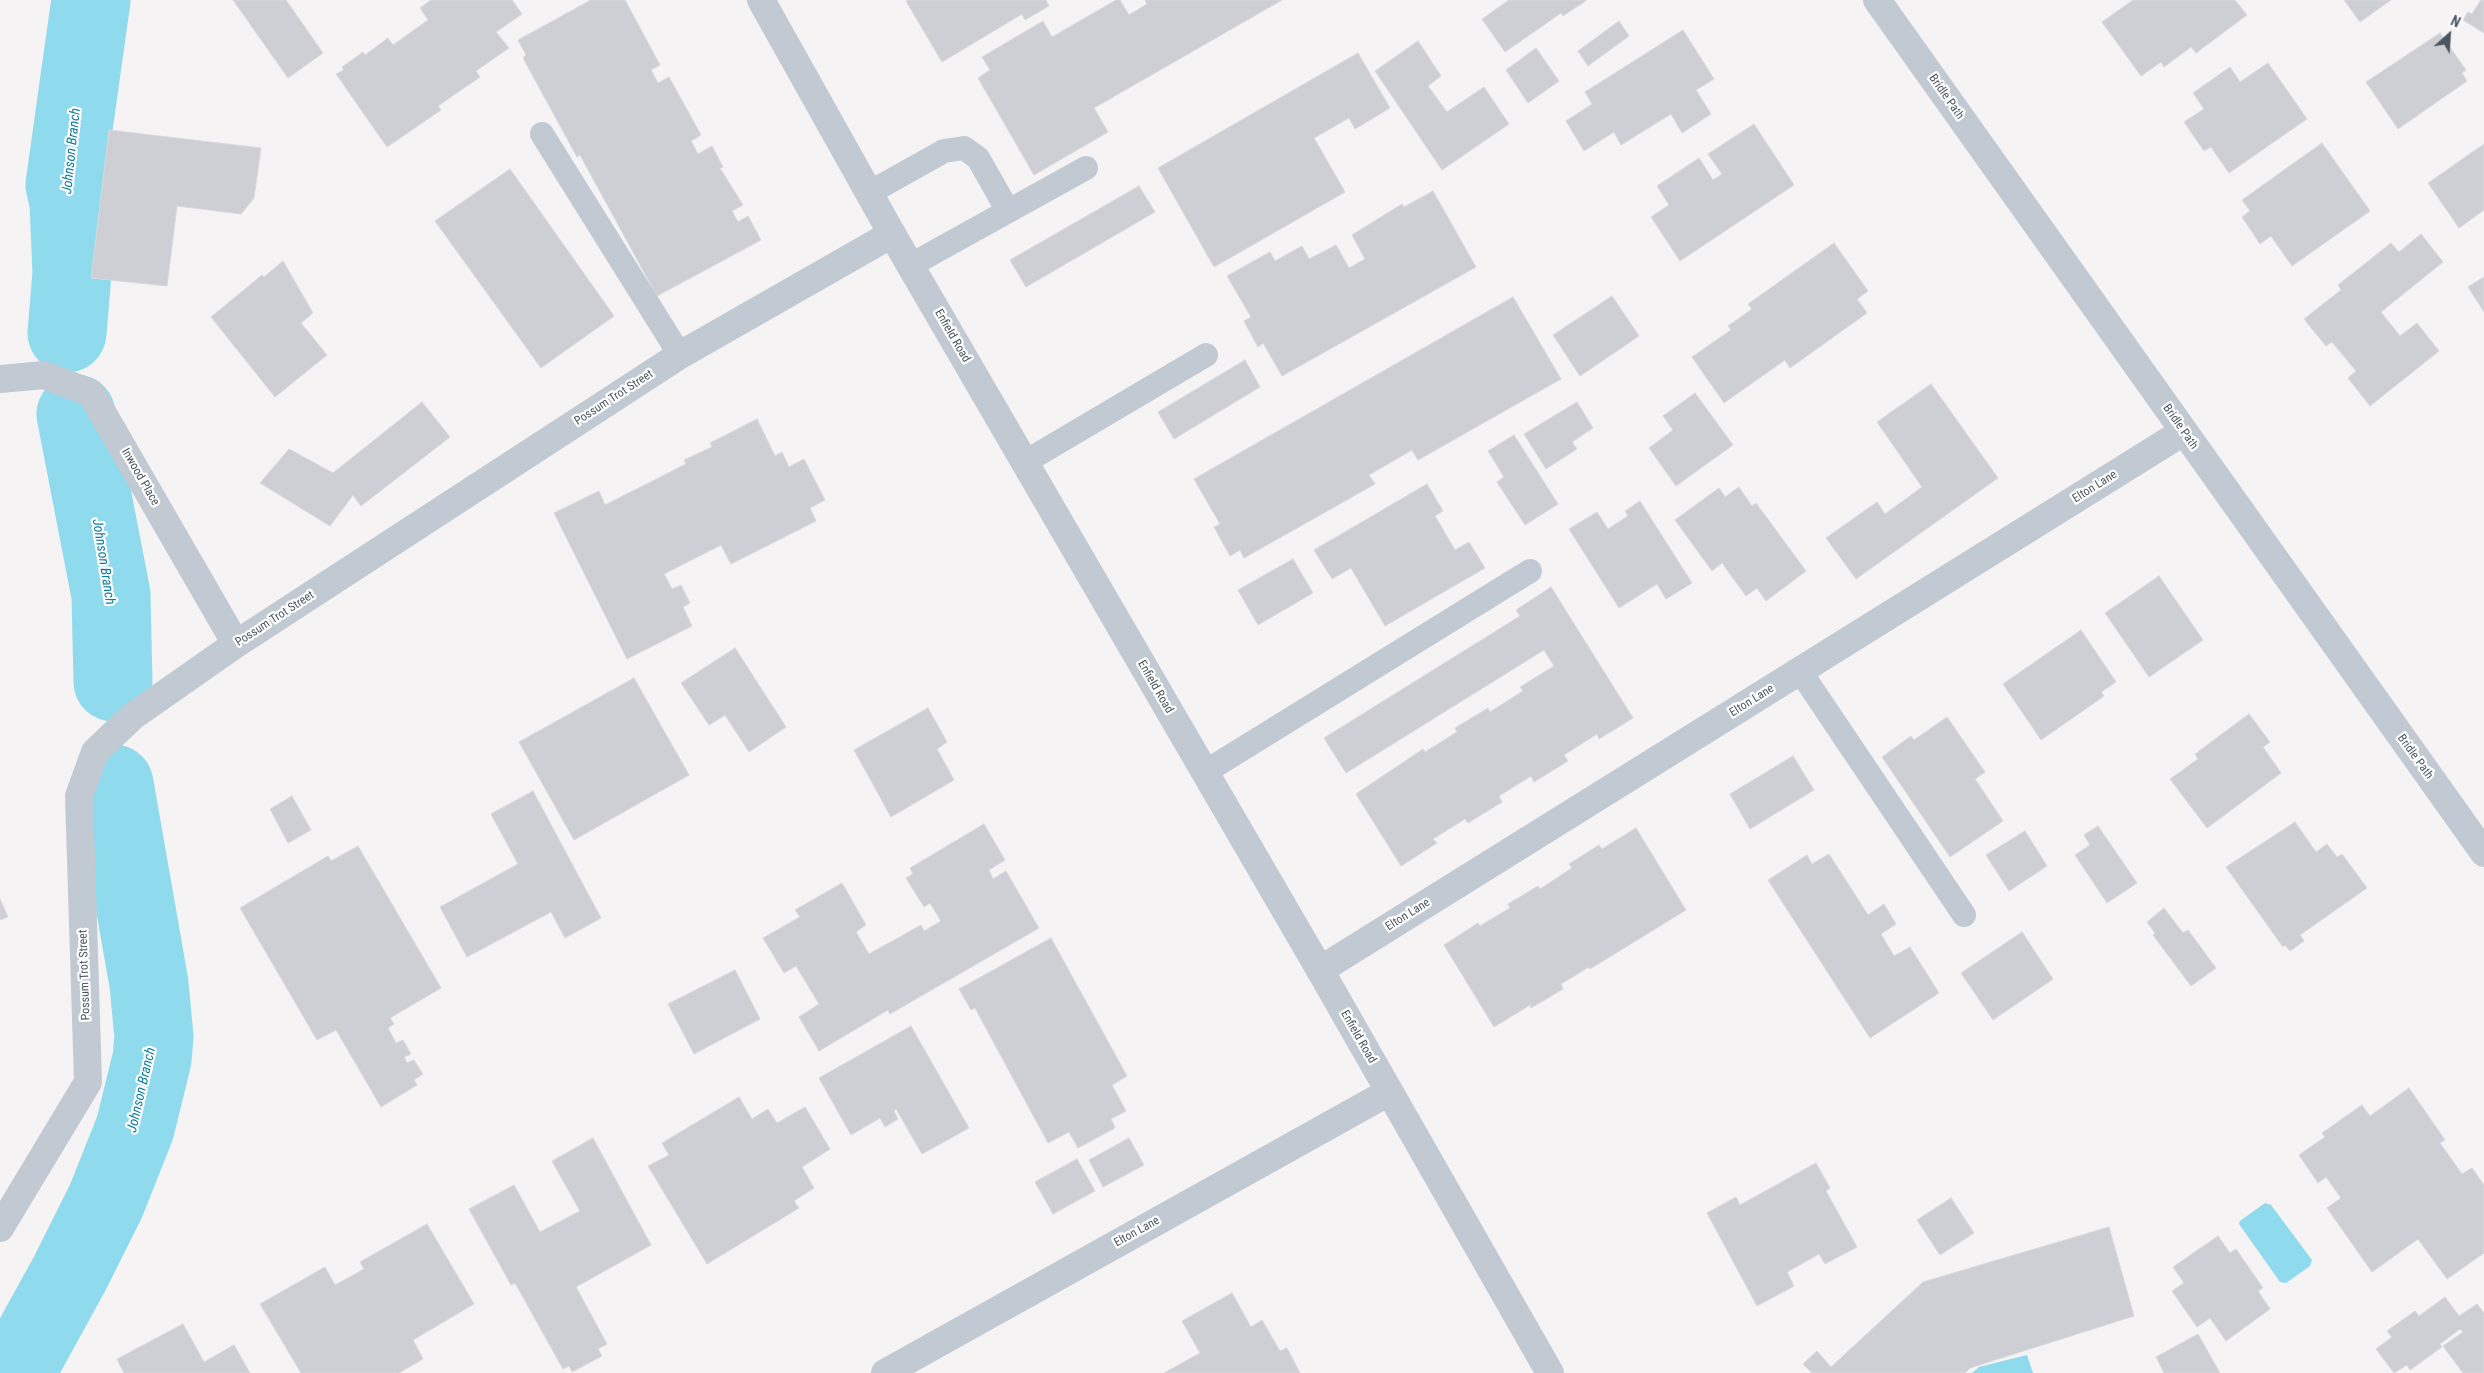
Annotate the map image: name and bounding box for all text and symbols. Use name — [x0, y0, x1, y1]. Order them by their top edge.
north arrow — [2424, 10, 2474, 60]
text: N — [2448, 12, 2463, 31]
street label: Bridle Path — [1925, 72, 1967, 122]
water label: Johnson Branch — [59, 107, 85, 195]
street label: Enfield Road — [931, 307, 973, 365]
street label: Possum Trot Street — [572, 367, 656, 429]
street label: Bridle Path — [2159, 402, 2201, 452]
street label: Inwood Place — [118, 446, 162, 508]
street label: Elton Lane — [2070, 468, 2120, 506]
water label: Johnson Branch — [88, 518, 118, 606]
street label: Possum Trot Street — [233, 588, 317, 650]
street label: Enfield Road — [1134, 658, 1176, 716]
street label: Elton Lane — [1727, 682, 1777, 720]
street label: Bridle Path — [2394, 732, 2436, 782]
street label: Elton Lane — [1383, 896, 1433, 934]
street label: Possum Trot Street — [76, 929, 94, 1021]
street label: Enfield Road — [1337, 1008, 1379, 1066]
water label: Johnson Branch — [124, 1046, 160, 1134]
street label: Elton Lane — [1112, 1214, 1162, 1250]

